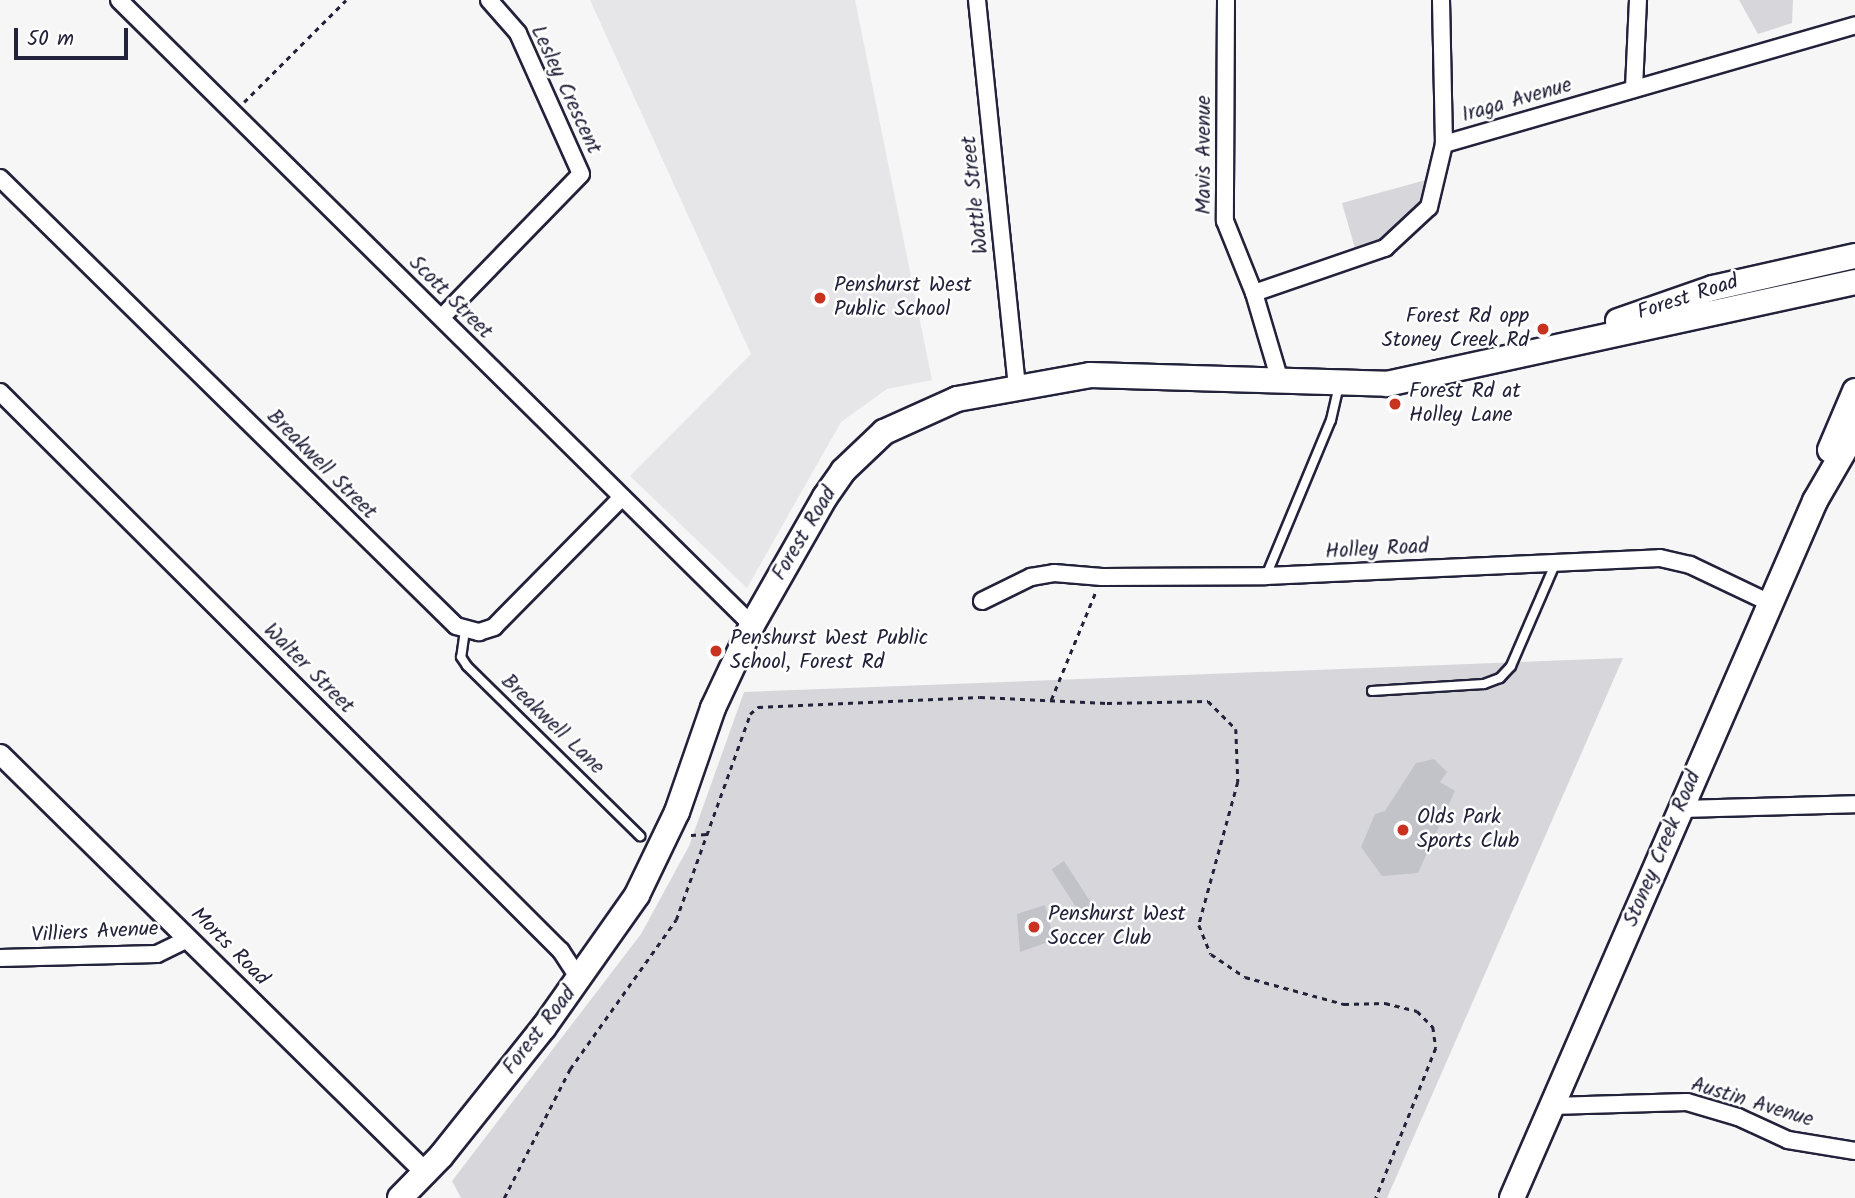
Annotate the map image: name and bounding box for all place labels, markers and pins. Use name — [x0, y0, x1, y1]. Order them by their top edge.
place label: Penshurst West Public School — [834, 273, 972, 323]
marker: Penshurst West Public School — [812, 290, 828, 306]
place label: Forest Rd opp Stoney Creek Rd — [1382, 304, 1529, 354]
marker: Forest Rd opp Stoney Creek Rd — [1535, 321, 1551, 337]
place label: Forest Rd at Holley Lane — [1409, 379, 1521, 429]
marker: Forest Rd at Holley Lane — [1387, 396, 1403, 412]
place label: Penshurst West Public School, Forest Rd — [730, 626, 928, 676]
marker: Penshurst West Public School, Forest Rd — [708, 643, 724, 659]
place label: Olds Park Sports Club — [1417, 805, 1519, 855]
marker: Olds Park Sports Club — [1395, 822, 1411, 838]
place label: Penshurst West Soccer Club — [1048, 902, 1186, 952]
marker: Penshurst West Soccer Club — [1026, 919, 1042, 935]

